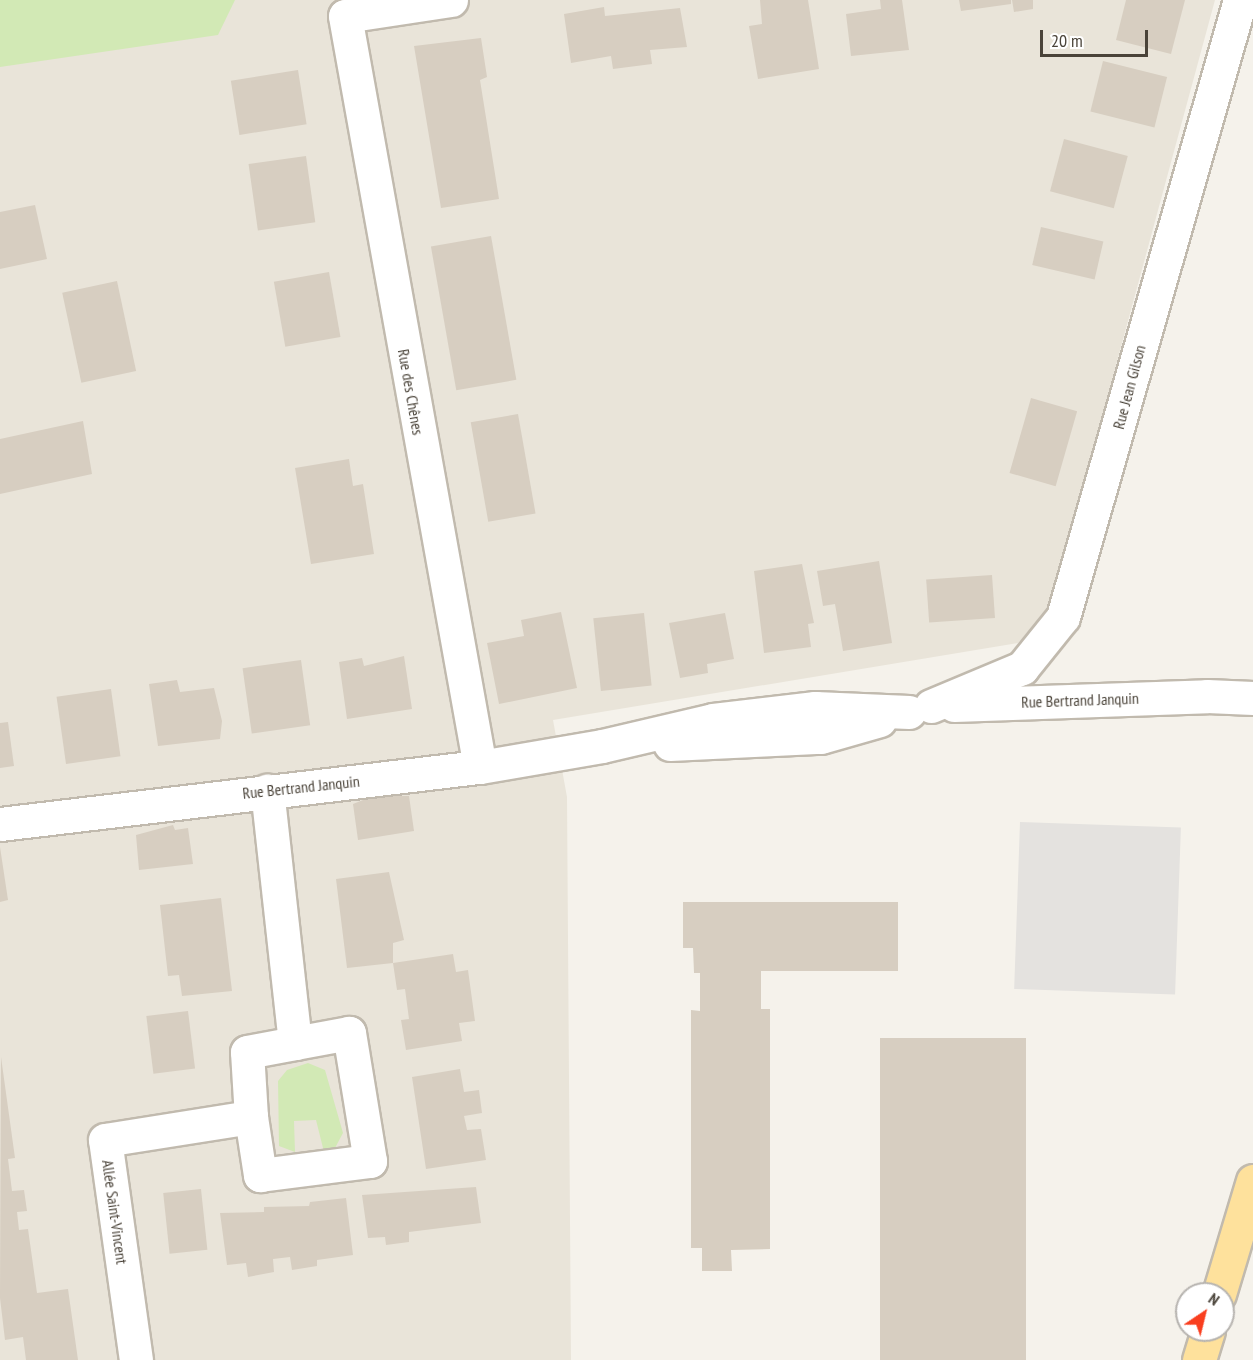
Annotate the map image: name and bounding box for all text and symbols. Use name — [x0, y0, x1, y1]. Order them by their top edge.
scale bar — [1043, 18, 1151, 56]
text: 20 m — [1051, 29, 1083, 52]
street label: Rue Jean Gilson — [1109, 343, 1149, 431]
street label: Rue des Chênes — [394, 348, 428, 436]
street label: Rue Bertrand Janquin — [1021, 688, 1139, 712]
street label: Rue Bertrand Janquin — [241, 771, 361, 803]
street label: Allée Saint-Vincent — [98, 1159, 132, 1265]
north arrow — [1175, 1282, 1235, 1342]
text: N — [1205, 1288, 1223, 1310]

